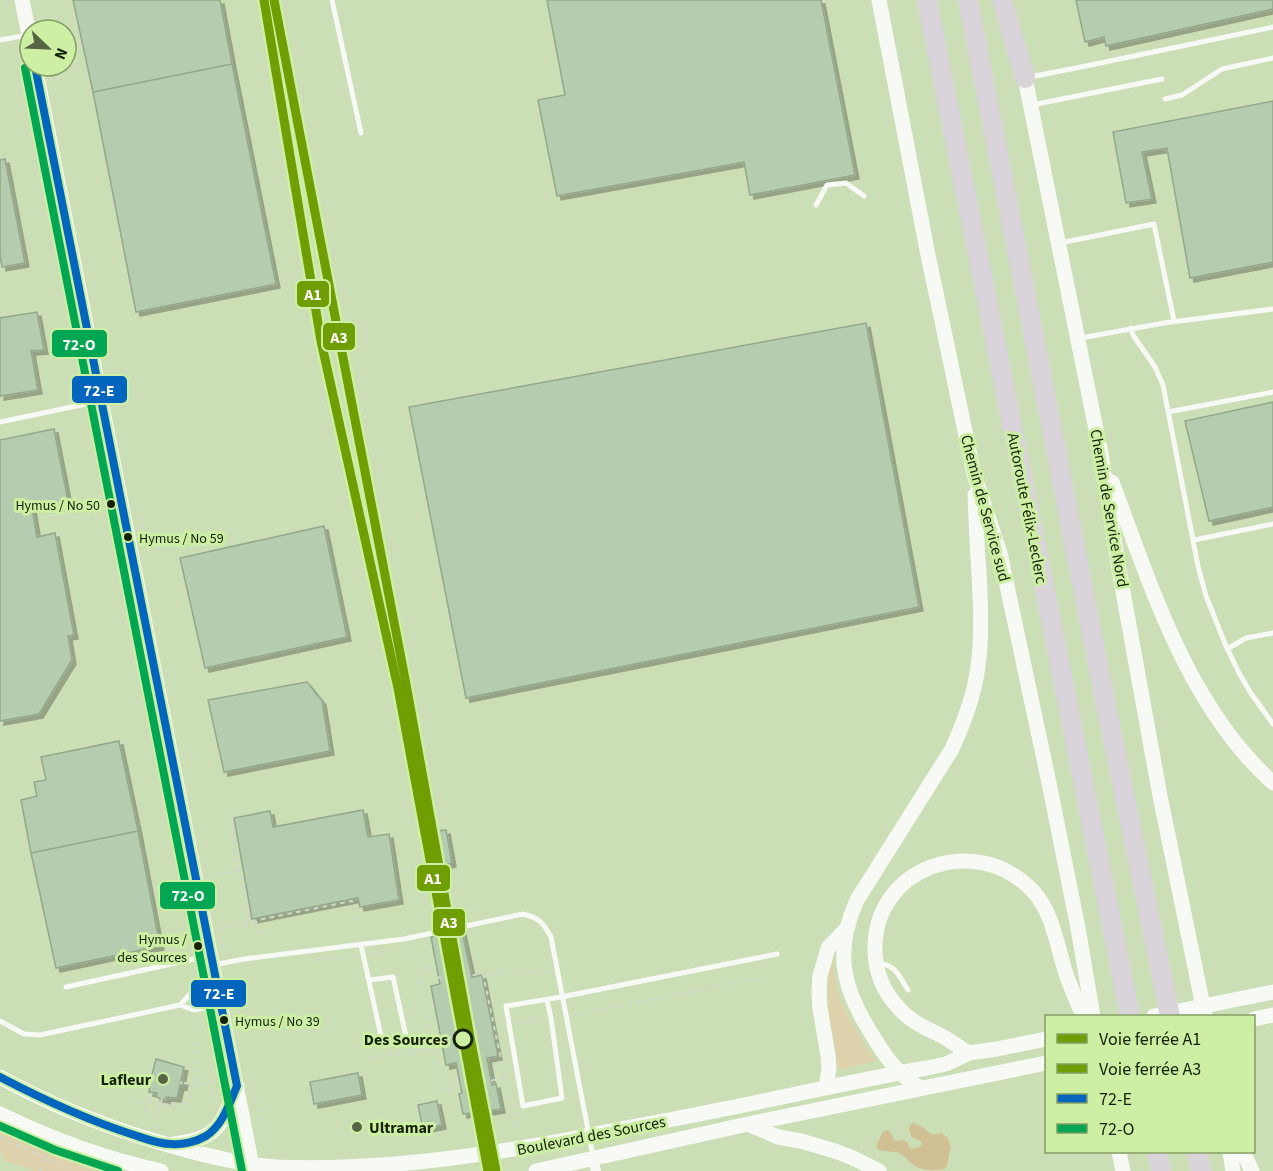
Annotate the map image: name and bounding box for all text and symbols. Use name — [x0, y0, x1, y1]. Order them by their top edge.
north arrow — [18, 18, 78, 78]
text: N — [49, 44, 73, 63]
line badge: A1 — [296, 280, 330, 308]
text: A1 — [303, 284, 322, 306]
line badge: A3 — [322, 322, 356, 351]
text: A3 — [329, 327, 348, 349]
line badge: 72-O — [51, 329, 108, 358]
text: 72-O — [62, 334, 96, 356]
line badge: 72-E — [71, 375, 128, 404]
text: 72-E — [84, 380, 114, 402]
street label: Chemin de Service Nord — [1084, 427, 1134, 589]
street label: Autoroute Félix-Leclerc — [1002, 431, 1052, 586]
street label: Chemin de Service sud — [955, 432, 1015, 584]
place label: Hymus / No 50 — [15, 496, 100, 516]
marker: Hymus / No 50 — [105, 498, 117, 510]
place label: Hymus / No 59 — [139, 529, 224, 549]
marker: Hymus / No 59 — [122, 531, 134, 543]
line badge: A1 — [416, 864, 451, 892]
text: A1 — [423, 868, 442, 890]
line badge: 72-O — [159, 881, 216, 910]
text: 72-O — [171, 885, 205, 907]
line badge: A3 — [432, 908, 466, 937]
text: A3 — [439, 912, 458, 934]
place label: Hymus / des Sources — [117, 930, 187, 968]
marker: Hymus / des Sources — [192, 940, 204, 952]
line badge: 72-E — [190, 979, 247, 1008]
text: 72-E — [204, 983, 234, 1005]
place label: Hymus / No 39 — [235, 1012, 320, 1032]
marker: Hymus / No 39 — [218, 1014, 230, 1026]
legend — [1045, 1015, 1255, 1153]
text: Voie ferrée A1 — [1099, 1027, 1201, 1052]
place label: Des Sources — [364, 1029, 448, 1051]
marker: Des Sources — [453, 1029, 473, 1049]
text: Voie ferrée A3 — [1099, 1057, 1201, 1082]
place label: Lafleur — [101, 1069, 152, 1091]
marker: Lafleur — [156, 1072, 170, 1086]
text: 72-E — [1099, 1087, 1132, 1112]
street label: Boulevard des Sources — [515, 1111, 668, 1161]
place label: Ultramar — [369, 1117, 434, 1139]
text: 72-O — [1099, 1117, 1134, 1142]
marker: Ultramar — [350, 1120, 364, 1134]

